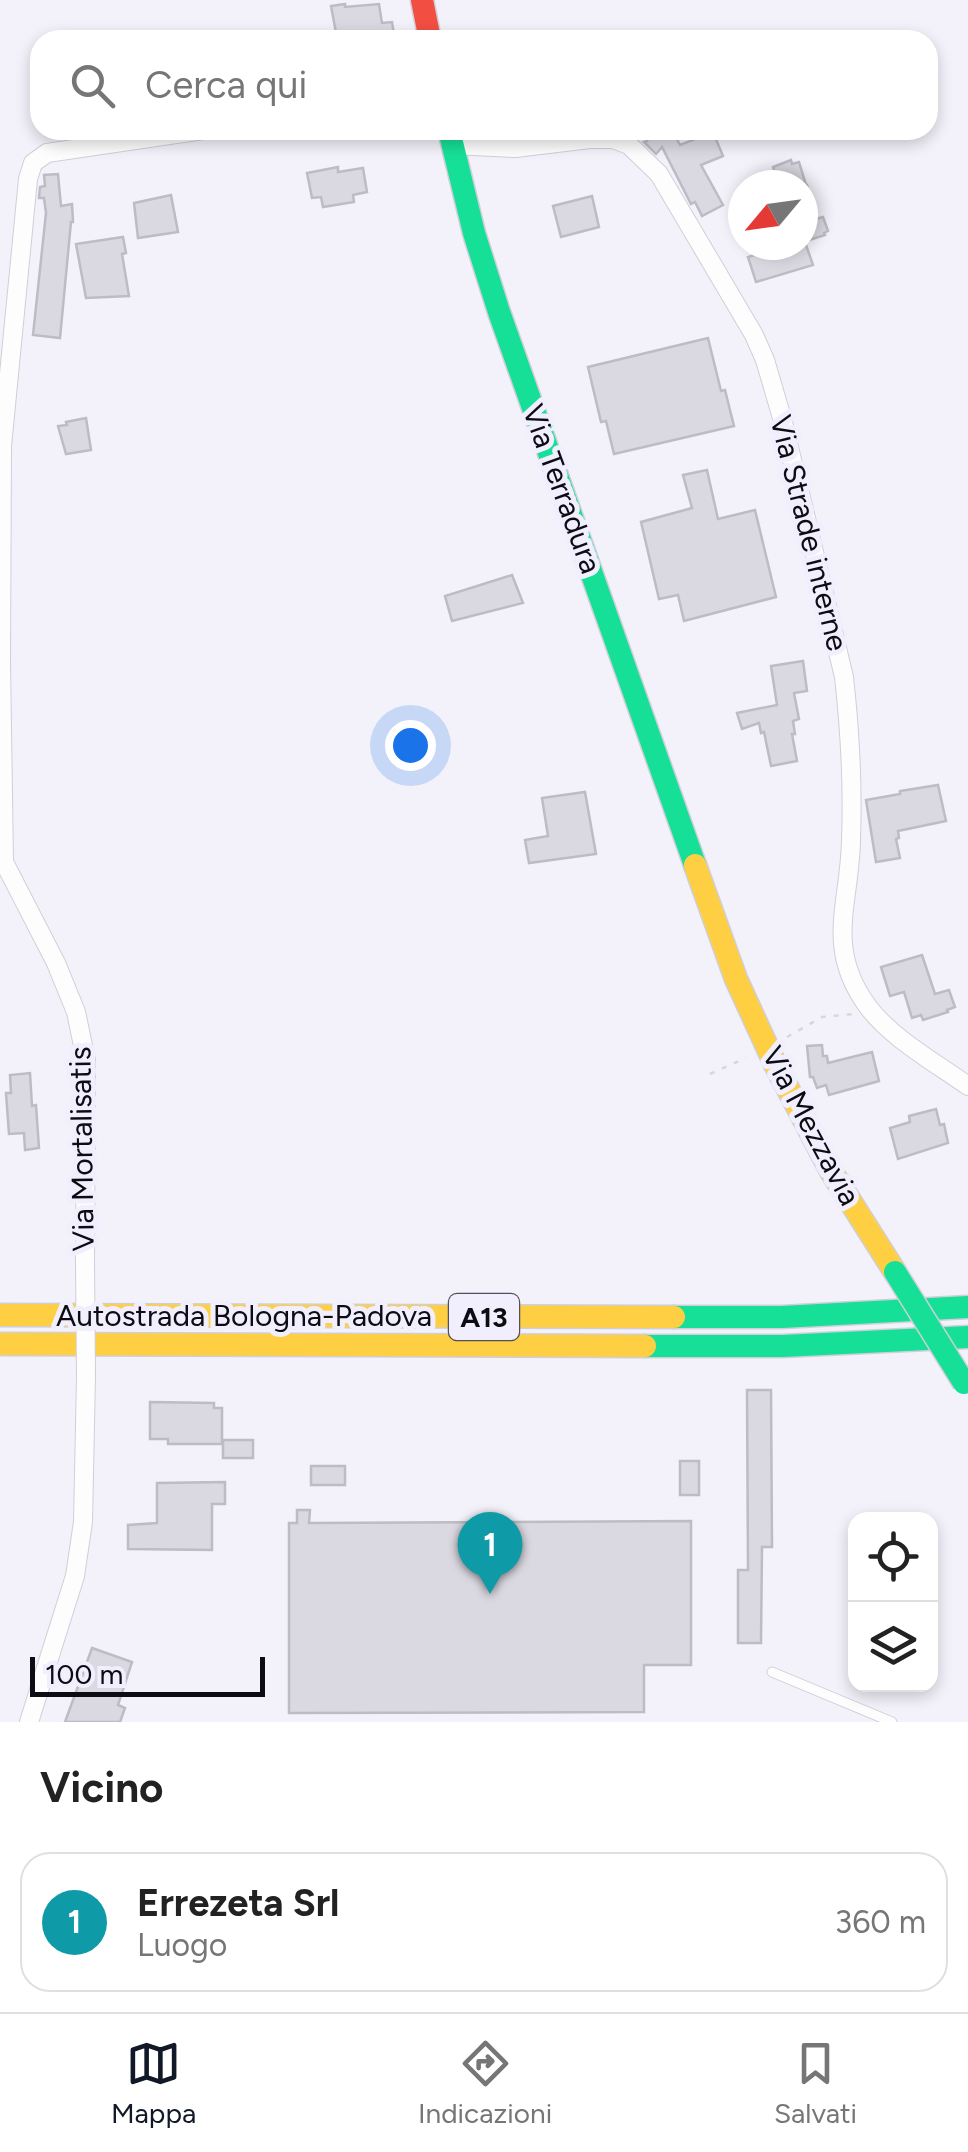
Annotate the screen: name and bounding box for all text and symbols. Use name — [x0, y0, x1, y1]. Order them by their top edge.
search box — [30, 30, 938, 140]
icon: search — [65, 58, 120, 113]
text: Cerca qui — [145, 62, 307, 108]
north arrow — [728, 170, 818, 260]
street label: Via Terradura — [515, 399, 610, 578]
street label: Via Strade interne — [762, 411, 857, 655]
your location — [385, 720, 436, 771]
street label: Via Mezzavia — [754, 1040, 869, 1212]
street label: Via Mortalisatis — [61, 1046, 102, 1252]
road number: A13 — [449, 1294, 519, 1340]
street label: Autostrada Bologna-Padova — [56, 1297, 432, 1334]
pin: 1 — [458, 1512, 522, 1594]
map controls — [848, 1512, 938, 1692]
button: locate — [848, 1512, 938, 1602]
button: layers — [848, 1602, 938, 1692]
scale bar — [30, 1652, 265, 1696]
text: 100 m — [45, 1657, 123, 1691]
text: Vicino — [40, 1762, 164, 1813]
text: Errezeta Srl — [137, 1880, 339, 1926]
text: 1 — [68, 1903, 81, 1941]
text: 360 m — [835, 1903, 926, 1941]
text: Luogo — [137, 1926, 227, 1964]
tab: Mappa — [111, 2036, 196, 2130]
tab: Indicazioni — [418, 2036, 552, 2130]
tab: Salvati — [774, 2036, 857, 2130]

